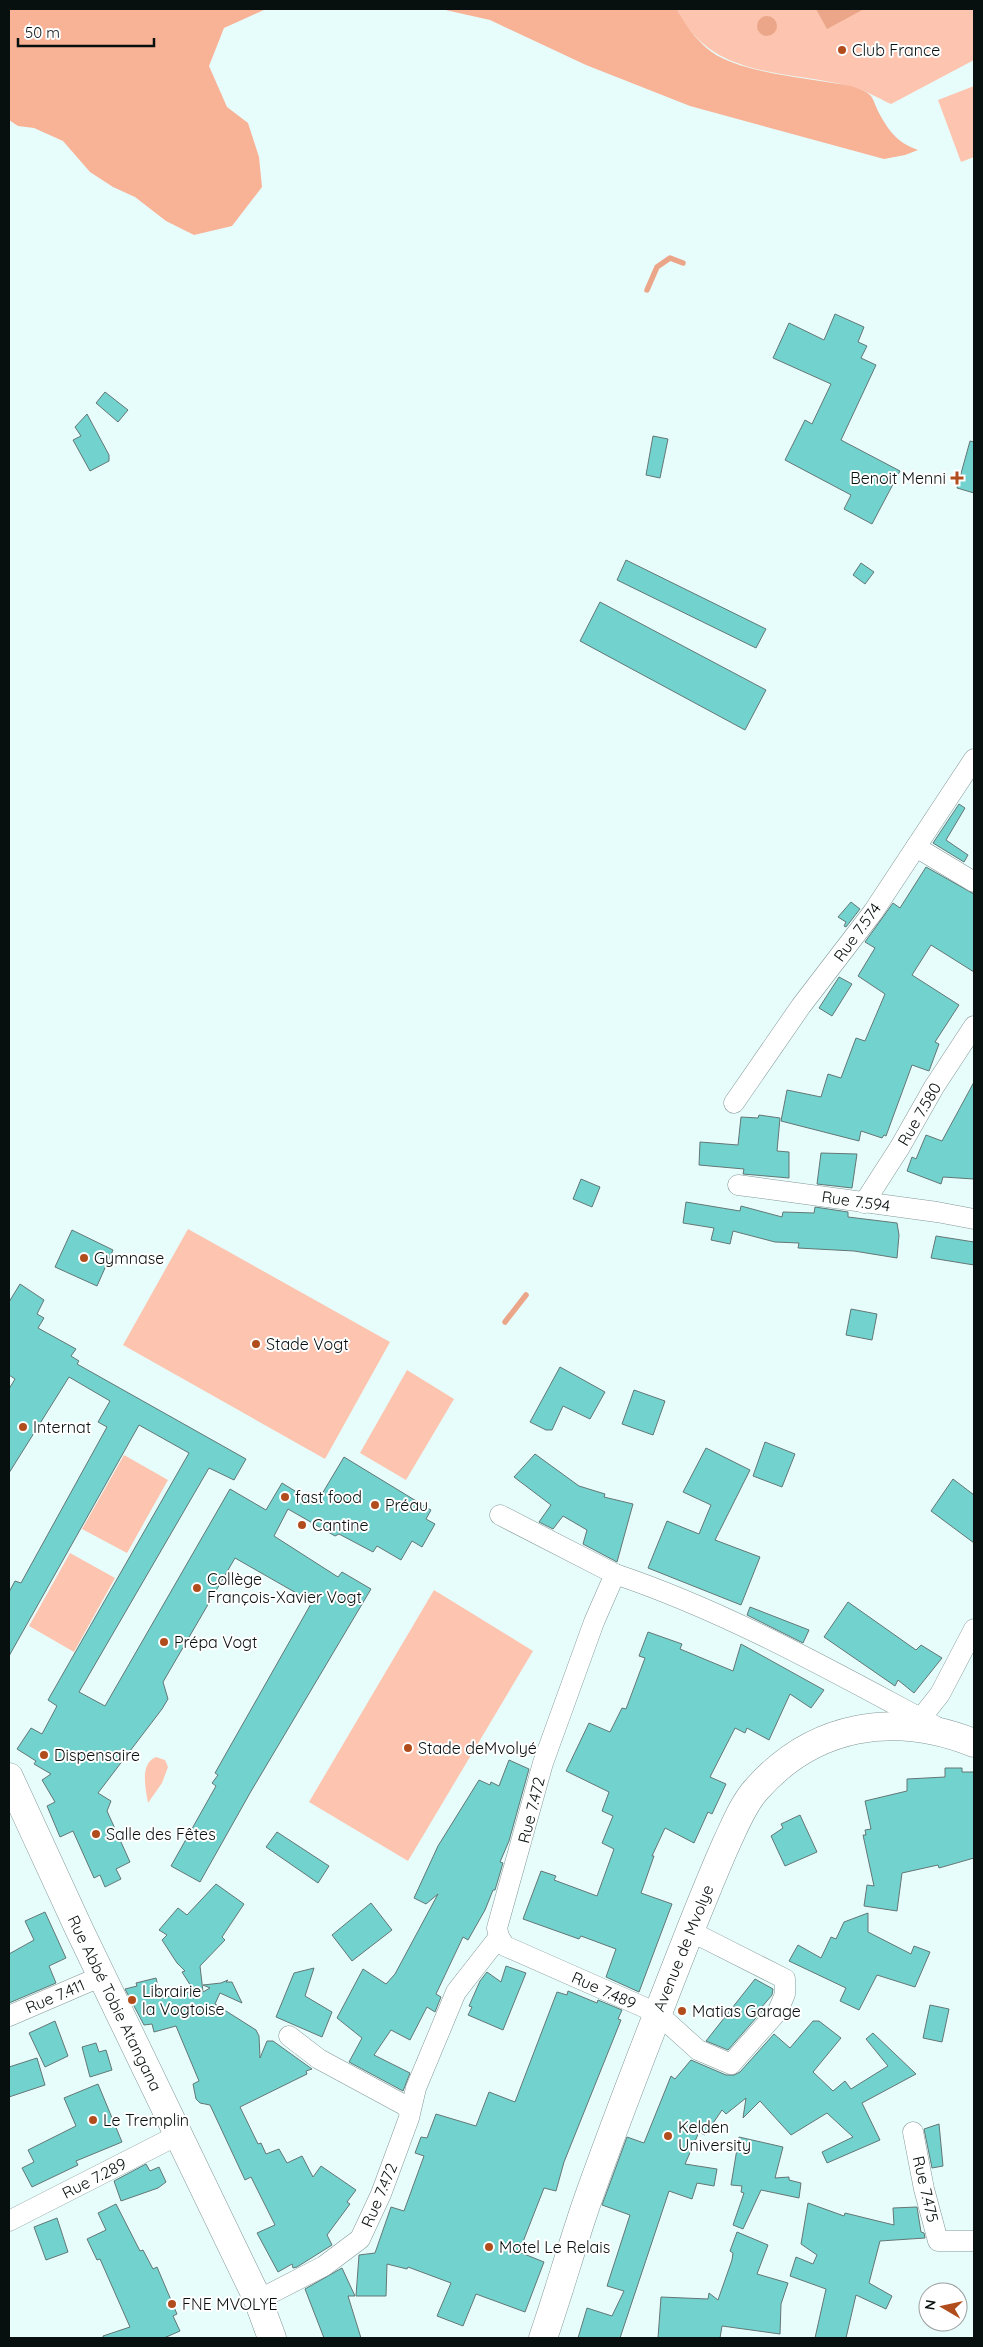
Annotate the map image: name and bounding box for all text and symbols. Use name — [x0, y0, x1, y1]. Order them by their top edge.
scale bar — [18, 15, 154, 47]
text: 50 m — [25, 23, 60, 42]
place label: Club France — [852, 40, 940, 60]
marker: Club France — [836, 44, 848, 56]
place label: Benoit Menni — [850, 468, 946, 488]
marker: Benoit Menni — [950, 471, 964, 485]
street label: Rue 7.574 — [829, 899, 885, 965]
street label: Rue 7.580 — [893, 1079, 945, 1149]
street label: Rue 7.594 — [820, 1186, 892, 1216]
place label: Gymnase — [94, 1248, 164, 1268]
marker: Gymnase — [78, 1252, 90, 1264]
place label: Stade Vogt — [266, 1334, 349, 1354]
marker: Stade Vogt — [250, 1338, 262, 1350]
place label: Internat — [33, 1417, 91, 1437]
marker: Internat — [17, 1421, 29, 1433]
place label: fast food — [295, 1487, 362, 1507]
marker: fast food — [279, 1491, 291, 1503]
place label: Préau — [385, 1495, 428, 1515]
marker: Préau — [369, 1499, 381, 1511]
place label: Cantine — [312, 1515, 369, 1535]
marker: Cantine — [296, 1519, 308, 1531]
place label: Collège François-Xavier Vogt — [207, 1569, 362, 1607]
marker: Collège François-Xavier Vogt — [191, 1582, 203, 1594]
place label: Prépa Vogt — [174, 1632, 258, 1652]
marker: Prépa Vogt — [158, 1636, 170, 1648]
place label: Stade deMvolyé — [418, 1738, 537, 1758]
marker: Stade deMvolyé — [402, 1742, 414, 1754]
place label: Dispensaire — [54, 1745, 140, 1765]
marker: Dispensaire — [38, 1749, 50, 1761]
street label: Rue 7.472 — [513, 1775, 549, 1845]
place label: Salle des Fêtes — [106, 1824, 216, 1844]
marker: Salle des Fêtes — [90, 1828, 102, 1840]
street label: Avenue de Mvolye — [648, 1882, 718, 2014]
street label: Rue Abbé Tobie Atangana — [64, 1912, 166, 2094]
street label: Rue 7.489 — [569, 1967, 640, 2013]
street label: Rue 7.411 — [22, 1975, 88, 2017]
place label: Librairie la Vogtoise — [142, 1981, 225, 2019]
marker: Librairie la Vogtoise — [126, 1994, 138, 2006]
place label: Matias Garage — [692, 2001, 801, 2021]
marker: Matias Garage — [676, 2005, 688, 2017]
place label: Le Tremplin — [103, 2110, 189, 2130]
marker: Le Tremplin — [87, 2114, 99, 2126]
place label: Kelden University — [678, 2117, 751, 2155]
marker: Kelden University — [662, 2130, 674, 2142]
street label: Rue 7.289 — [58, 2153, 130, 2203]
street label: Rue 7.475 — [909, 2154, 943, 2224]
street label: Rue 7.472 — [357, 2160, 401, 2230]
place label: Motel Le Relais — [499, 2237, 610, 2257]
marker: Motel Le Relais — [483, 2241, 495, 2253]
north arrow — [918, 2282, 968, 2332]
place label: FNE MVOLYE — [182, 2294, 278, 2314]
marker: FNE MVOLYE — [166, 2298, 178, 2310]
text: N — [920, 2298, 940, 2311]

